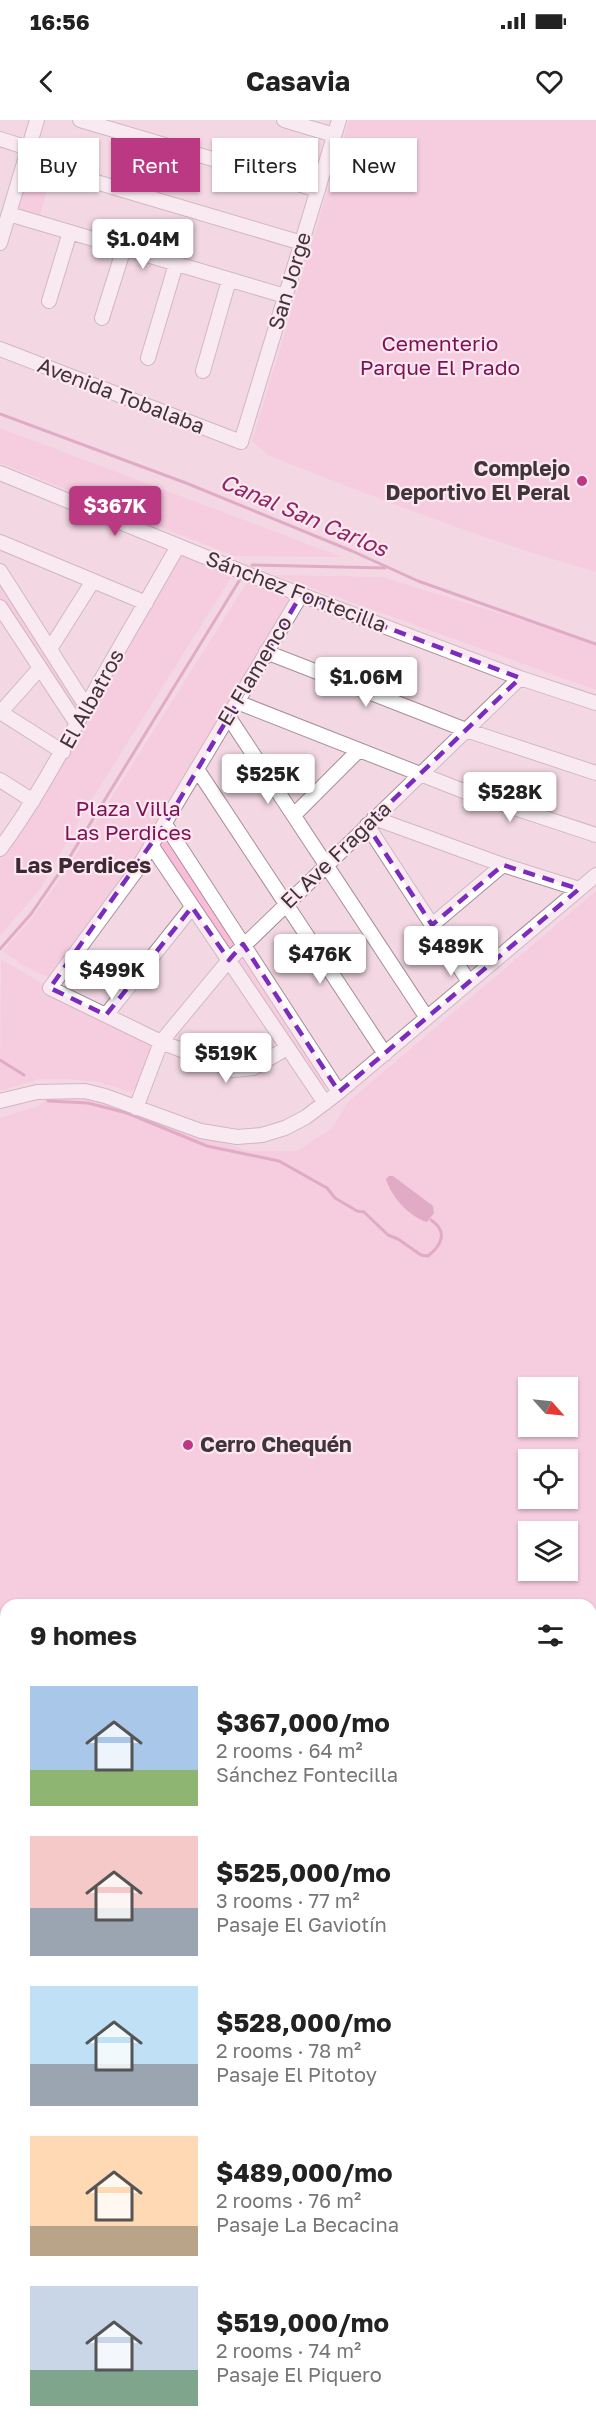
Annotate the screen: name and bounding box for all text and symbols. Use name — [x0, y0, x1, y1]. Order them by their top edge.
text: 16:56 — [30, 8, 90, 35]
icon: back — [30, 65, 63, 98]
text: Casavia — [246, 65, 350, 97]
icon: heart — [533, 65, 566, 98]
chip: Buy — [18, 138, 99, 192]
chip: Rent — [111, 138, 200, 192]
chip: Filters — [212, 138, 318, 192]
chip: New — [330, 138, 417, 192]
pin: $1.04M — [94, 219, 192, 270]
text: $1.04M — [106, 226, 180, 250]
street label: San Jorge — [262, 229, 316, 333]
park label: Cementerio Parque El Prado — [360, 330, 520, 380]
street label: Avenida Tobalaba — [34, 351, 209, 439]
place label: Complejo Deportivo El Peral — [386, 455, 570, 505]
water label: Canal San Carlos — [216, 467, 393, 562]
marker: Complejo Deportivo El Peral — [575, 474, 589, 488]
pin: $367K — [73, 486, 157, 537]
text: $367K — [83, 493, 147, 517]
street label: Sánchez Fontecilla — [202, 545, 390, 637]
street label: El Flamenco — [211, 611, 297, 730]
street label: El Albatros — [53, 644, 129, 753]
pin: $1.06M — [317, 657, 415, 708]
text: $1.06M — [329, 664, 403, 688]
pin: $525K — [226, 754, 310, 805]
text: $525K — [236, 761, 300, 785]
pin: $528K — [468, 772, 552, 823]
text: $528K — [477, 779, 543, 803]
park label: Plaza Villa Las Perdices — [64, 795, 192, 845]
street label: El Ave Fragata — [275, 795, 396, 913]
district label: Las Perdices — [15, 851, 151, 878]
pin: $489K — [409, 926, 493, 977]
text: $489K — [418, 933, 484, 957]
pin: $476K — [278, 934, 362, 985]
text: $476K — [288, 941, 352, 965]
pin: $499K — [70, 950, 154, 1001]
text: $499K — [79, 957, 145, 981]
pin: $519K — [184, 1033, 268, 1084]
text: $519K — [194, 1040, 258, 1064]
north arrow — [518, 1377, 578, 1437]
map controls — [518, 1377, 578, 1581]
place label: Cerro Chequén — [200, 1431, 352, 1457]
marker: Cerro Chequén — [181, 1438, 195, 1452]
button: locate — [518, 1449, 578, 1509]
button: layers — [518, 1521, 578, 1581]
icon: filters — [534, 1619, 567, 1652]
text: 9 homes — [30, 1620, 137, 1651]
text: $367,000/mo — [216, 1707, 390, 1738]
icon: home — [78, 1710, 150, 1782]
text: 2 rooms · 64 m² — [216, 1738, 363, 1762]
text: Sánchez Fontecilla — [216, 1762, 398, 1786]
text: $525,000/mo — [216, 1857, 391, 1888]
icon: home — [78, 1860, 150, 1932]
text: 3 rooms · 77 m² — [216, 1888, 360, 1912]
text: Pasaje El Gaviotín — [216, 1912, 387, 1936]
text: $528,000/mo — [216, 2007, 392, 2038]
icon: home — [78, 2010, 150, 2082]
text: 2 rooms · 78 m² — [216, 2038, 361, 2062]
text: Pasaje El Pitotoy — [216, 2062, 377, 2086]
text: $489,000/mo — [216, 2157, 393, 2188]
icon: home — [78, 2160, 150, 2232]
text: 2 rooms · 76 m² — [216, 2188, 361, 2212]
text: Pasaje La Becacina — [216, 2212, 399, 2236]
text: $519,000/mo — [216, 2307, 389, 2338]
icon: home — [78, 2310, 150, 2382]
text: 2 rooms · 74 m² — [216, 2338, 361, 2362]
text: Pasaje El Piquero — [216, 2362, 382, 2386]

